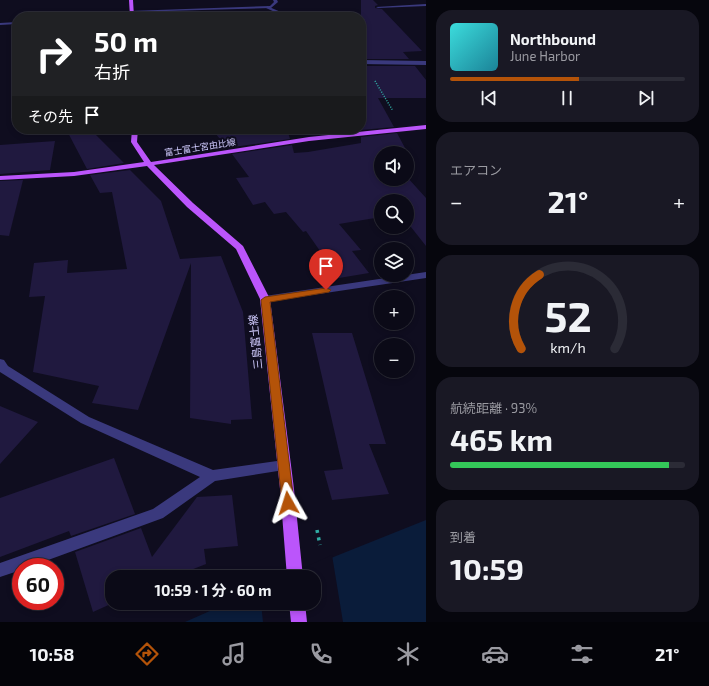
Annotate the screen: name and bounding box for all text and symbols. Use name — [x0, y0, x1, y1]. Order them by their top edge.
text: 50 m — [94, 24, 158, 58]
icon: right — [28, 28, 80, 80]
text: Northbound — [510, 30, 596, 48]
text: June Harbor — [510, 48, 580, 64]
text: 右折 — [94, 61, 130, 83]
icon: previous — [478, 87, 500, 109]
icon: pause — [556, 87, 578, 109]
icon: next — [635, 87, 657, 109]
icon: arrive — [81, 104, 103, 126]
text: その先 — [28, 107, 73, 125]
street label: 富士富士宮由比線 — [164, 136, 237, 158]
map controls — [374, 146, 414, 378]
button: sound — [374, 146, 414, 186]
text: エアコン — [450, 162, 502, 178]
text: 21° — [548, 183, 588, 219]
text: − — [450, 188, 463, 214]
text: + — [673, 188, 685, 214]
button: search — [374, 194, 414, 234]
button: layers — [374, 242, 414, 282]
pin — [309, 249, 343, 290]
icon: arrive — [315, 255, 337, 277]
button: + — [374, 290, 414, 330]
text: 52 — [544, 290, 591, 340]
street label: 三島富士線 — [246, 314, 264, 370]
button: − — [374, 338, 414, 378]
text: km/h — [550, 339, 585, 356]
text: 航続距離 · 93% — [450, 400, 537, 416]
text: 465 km — [450, 421, 553, 457]
position arrow — [267, 482, 309, 524]
text: 到着 — [450, 529, 476, 545]
text: 10:59 — [450, 550, 524, 586]
speed limit sign: 60 — [12, 558, 64, 610]
text: 10:59 · 1 分 · 60 m — [155, 581, 271, 599]
icon: directions — [133, 640, 161, 668]
icon: music — [220, 640, 248, 668]
icon: phone — [307, 640, 335, 668]
icon: climate — [394, 640, 422, 668]
icon: car — [481, 640, 509, 668]
icon: filters — [568, 640, 596, 668]
text: 10:58 — [29, 643, 74, 665]
text: 21° — [655, 643, 680, 665]

